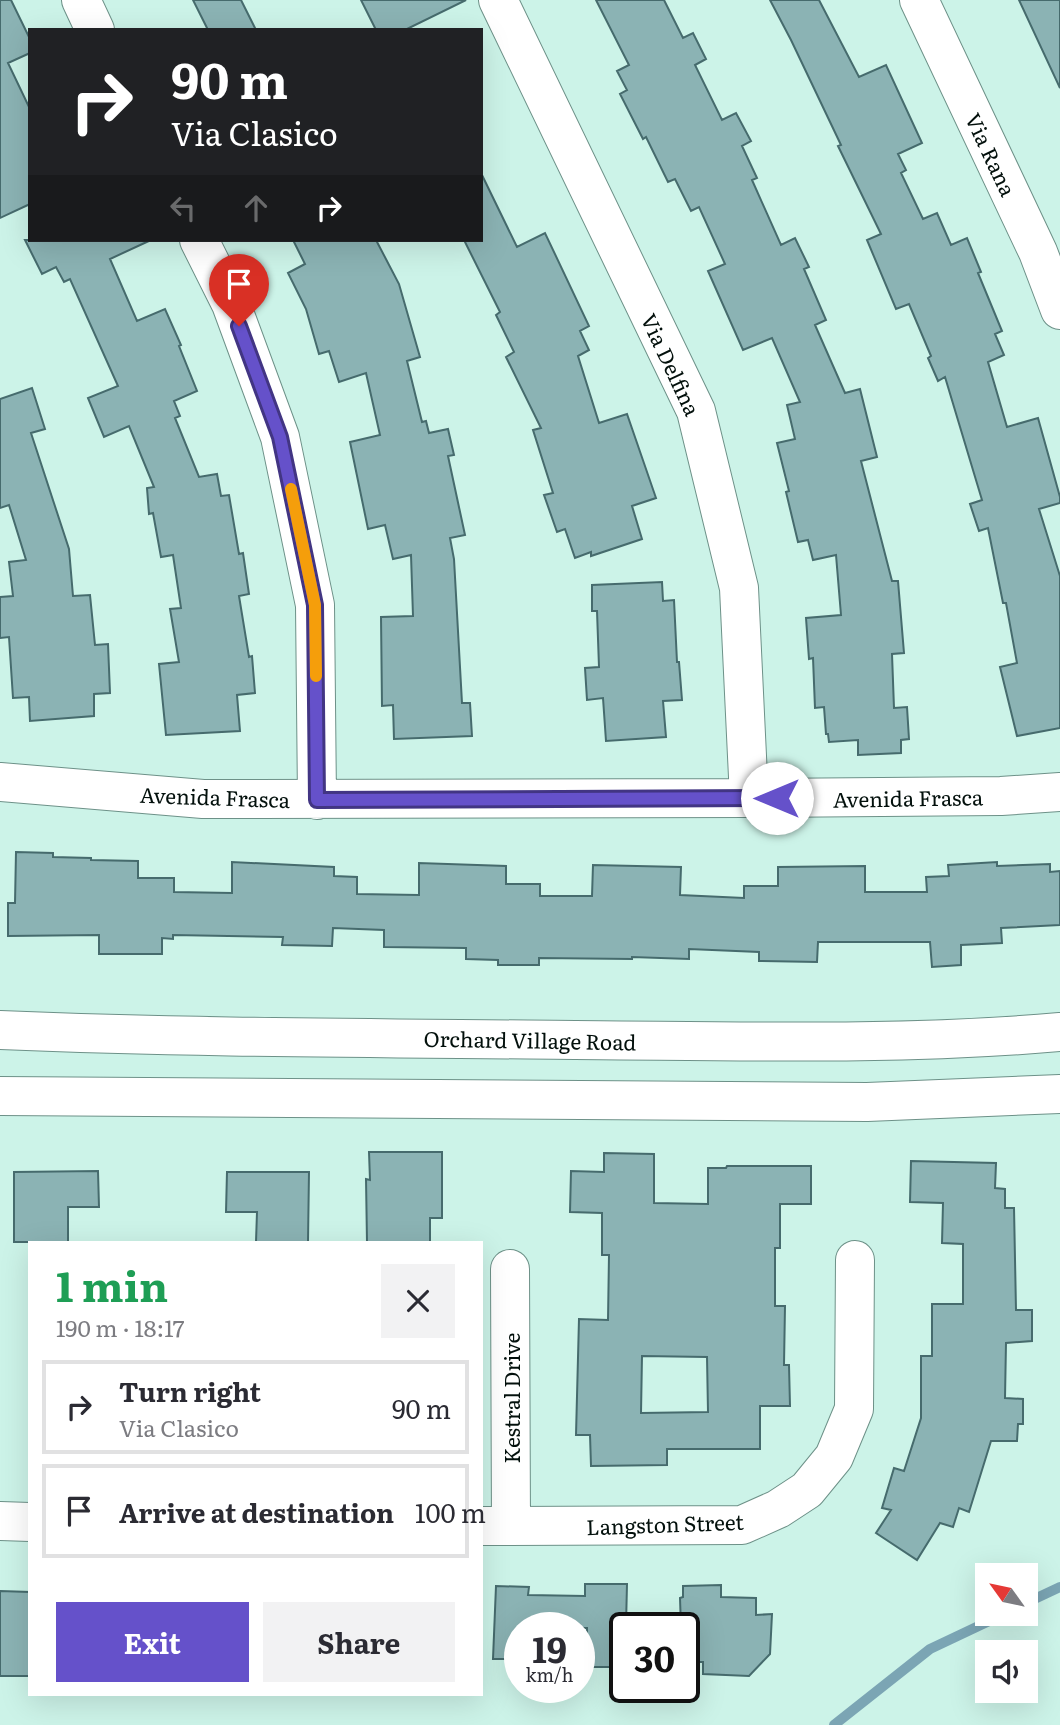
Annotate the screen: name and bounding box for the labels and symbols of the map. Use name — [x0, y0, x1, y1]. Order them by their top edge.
street label: Via Rana — [959, 107, 1025, 201]
pin — [209, 254, 269, 326]
street label: Via Delfina — [635, 308, 710, 421]
position arrow — [740, 761, 814, 835]
street label: Avenida Frasca — [139, 778, 291, 814]
street label: Avenida Frasca — [833, 780, 984, 814]
street label: Orchard Village Road — [423, 1022, 637, 1056]
street label: Kestral Drive — [495, 1332, 526, 1463]
street label: Langston Street — [586, 1505, 745, 1541]
north arrow — [975, 1563, 1038, 1626]
speed limit sign: 30 — [609, 1612, 700, 1703]

